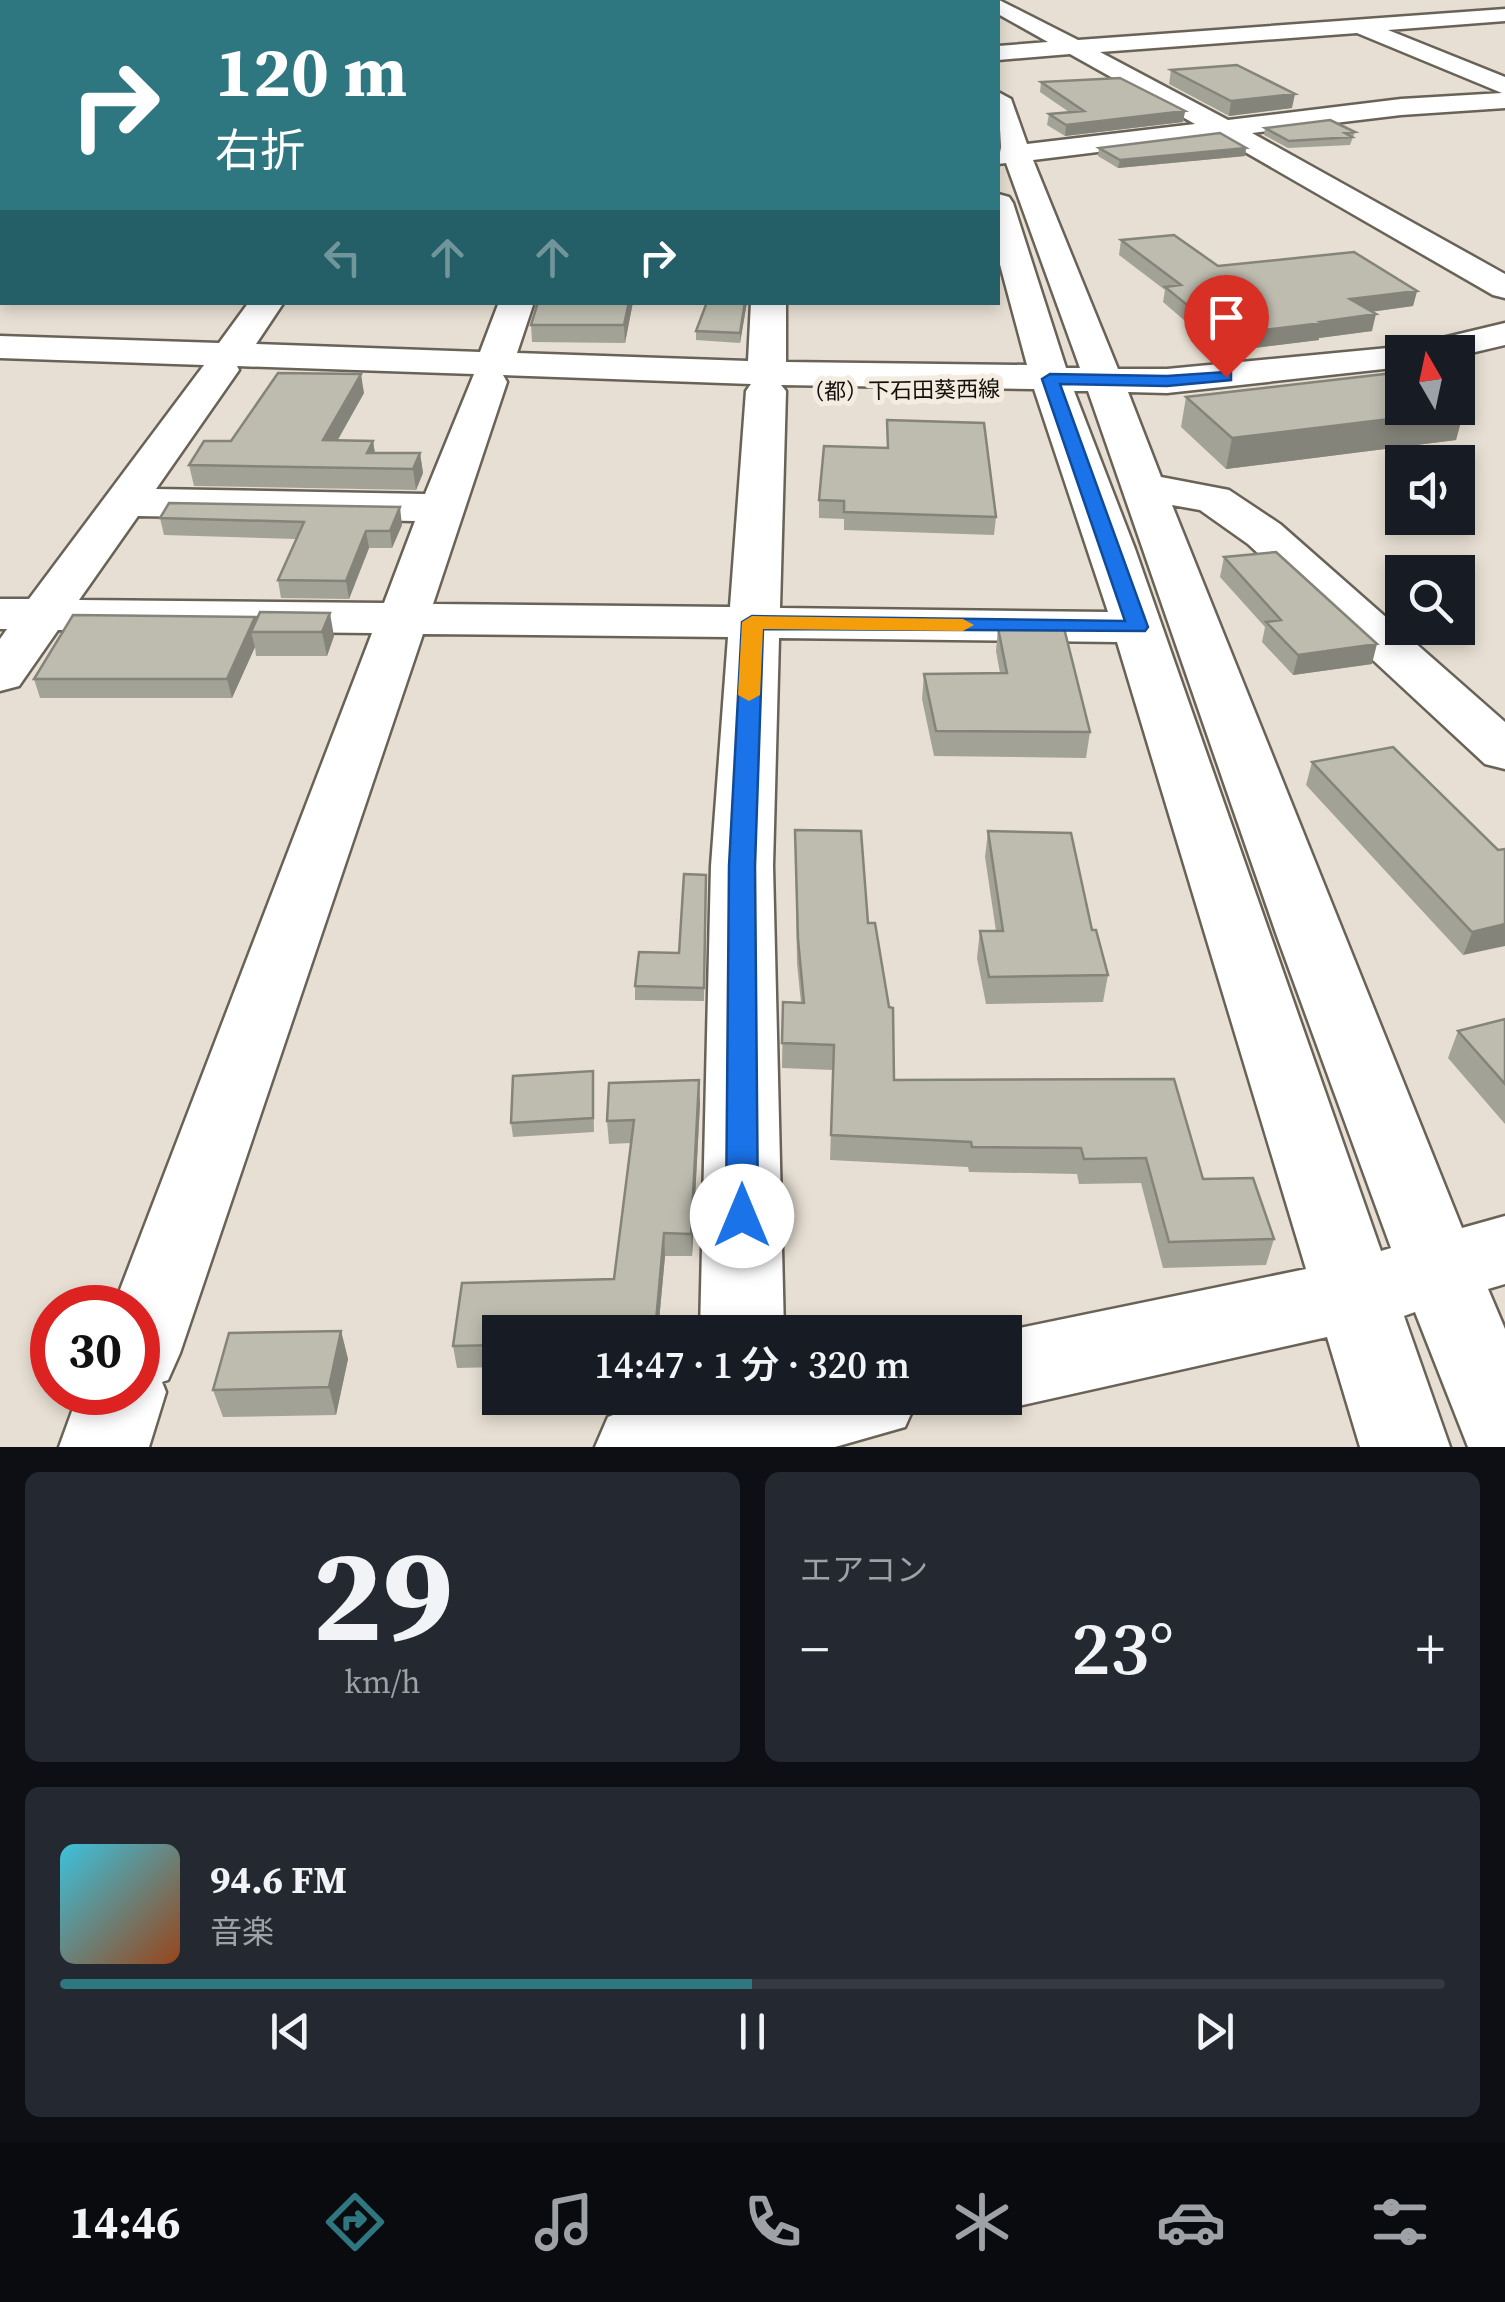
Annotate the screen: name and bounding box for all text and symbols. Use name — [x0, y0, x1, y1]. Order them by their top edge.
text: 120 m — [215, 23, 407, 119]
icon: right — [50, 40, 180, 170]
text: 右折 — [215, 119, 305, 181]
icon: left — [315, 230, 370, 285]
icon: ahead — [420, 230, 475, 285]
icon: ahead — [525, 230, 580, 285]
icon: right — [630, 230, 685, 285]
pin — [1184, 275, 1269, 378]
icon: arrive — [1199, 290, 1254, 345]
north arrow — [1385, 335, 1475, 425]
map controls — [1385, 335, 1475, 645]
street label: （都）下石田葵西線 — [802, 373, 1000, 407]
button: sound — [1385, 445, 1475, 535]
button: search — [1385, 555, 1475, 645]
position arrow — [690, 1164, 794, 1268]
speed limit sign: 30 — [30, 1285, 160, 1415]
text: 14:47 · 1 分 · 320 m — [594, 1339, 910, 1391]
text: 29 — [312, 1505, 453, 1684]
text: エアコン — [800, 1548, 928, 1592]
text: 23° — [1071, 1596, 1174, 1699]
text: − — [800, 1611, 829, 1686]
text: + — [1416, 1611, 1445, 1686]
text: km/h — [344, 1660, 421, 1704]
text: 94.6 FM — [210, 1854, 347, 1906]
text: 音楽 — [210, 1910, 274, 1954]
icon: previous — [263, 2004, 318, 2059]
icon: pause — [725, 2004, 780, 2059]
icon: next — [1187, 2004, 1242, 2059]
icon: directions — [320, 2187, 390, 2257]
icon: music — [529, 2187, 599, 2257]
icon: phone — [738, 2187, 808, 2257]
icon: climate — [947, 2187, 1017, 2257]
icon: car — [1156, 2187, 1226, 2257]
icon: filters — [1365, 2187, 1435, 2257]
text: 14:46 — [70, 2191, 181, 2253]

